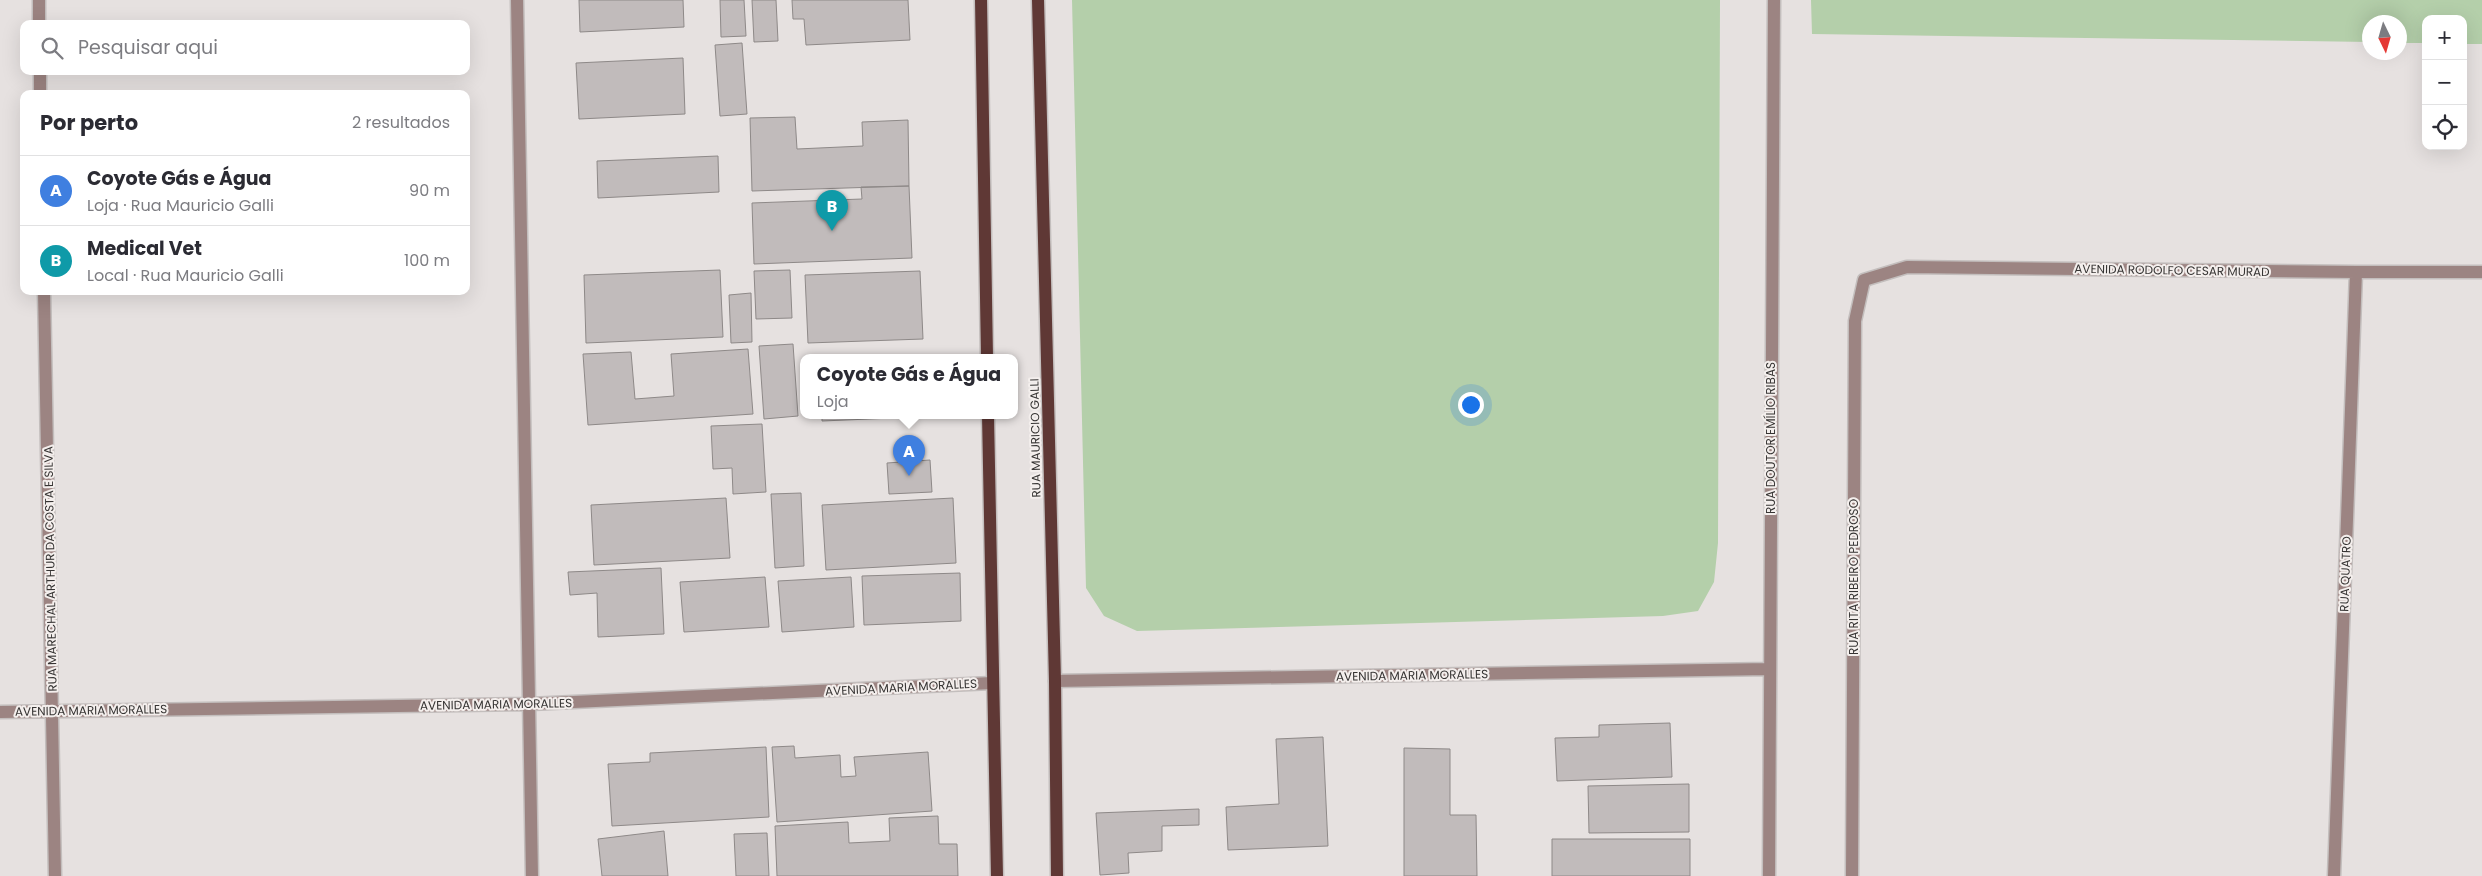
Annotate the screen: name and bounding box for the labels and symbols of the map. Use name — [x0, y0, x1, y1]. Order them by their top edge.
north arrow — [2362, 15, 2407, 60]
pin: B — [816, 190, 848, 231]
street label: AVENIDA RODOLFO CESAR MURAD — [2074, 260, 2270, 280]
street label: RUA DOUTOR EMÍLIO RIBAS — [1762, 362, 1779, 514]
street label: RUA MAURICIO GALLI — [1025, 378, 1045, 498]
your location — [1458, 392, 1484, 418]
pin: A — [893, 435, 925, 476]
street label: RUA MARECHAL ARTHUR DA COSTA E SILVA — [39, 446, 61, 692]
street label: RUA RITA RIBEIRO PEDROSO — [1845, 499, 1862, 655]
street label: RUA QUATRO — [2335, 536, 2355, 612]
street label: AVENIDA MARIA MORALLES — [1336, 665, 1488, 685]
street label: AVENIDA MARIA MORALLES — [825, 675, 977, 699]
street label: AVENIDA MARIA MORALLES — [420, 694, 572, 714]
street label: AVENIDA MARIA MORALLES — [15, 700, 167, 720]

